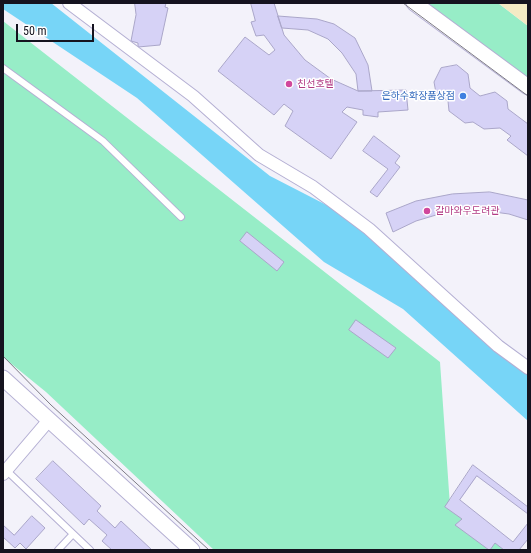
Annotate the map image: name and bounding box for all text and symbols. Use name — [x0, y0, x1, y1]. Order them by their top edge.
scale bar — [18, 16, 96, 42]
text: 50 m — [23, 24, 47, 38]
place label: 친선호텔 — [297, 78, 334, 90]
marker: 친선호텔 — [284, 79, 294, 89]
place label: 은하수화장품상점 — [381, 90, 455, 102]
marker: 은하수화장품상점 — [458, 91, 468, 101]
place label: 갈마와우도려관 — [435, 205, 499, 217]
marker: 갈마와우도려관 — [422, 206, 432, 216]

